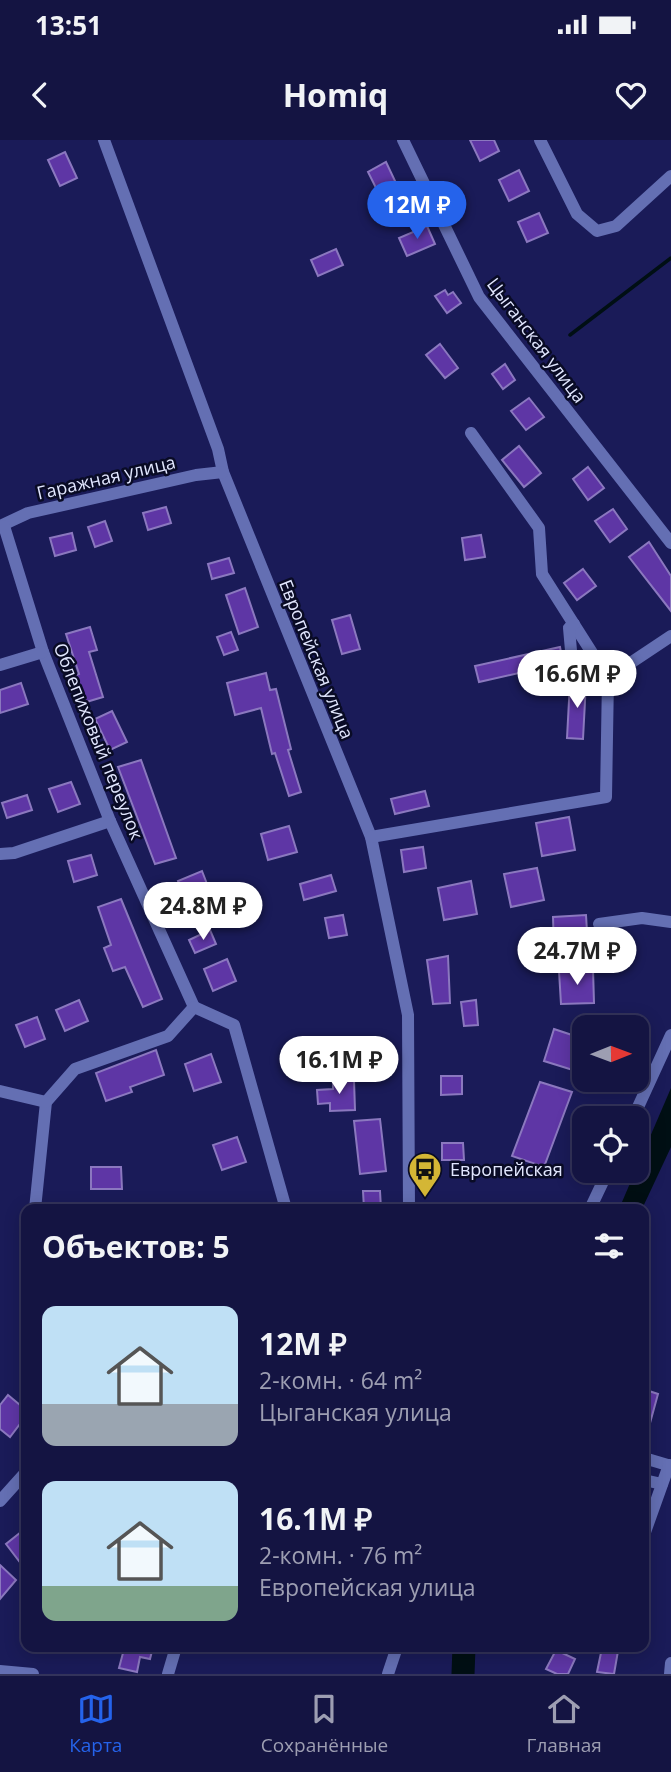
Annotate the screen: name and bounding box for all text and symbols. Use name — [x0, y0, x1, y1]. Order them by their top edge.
text: 13:51 — [35, 7, 102, 43]
text: Homiq — [283, 73, 388, 116]
icon: back — [21, 76, 59, 114]
icon: heart — [612, 76, 650, 114]
pin: 12M ₽ — [368, 182, 466, 241]
text: 12M ₽ — [383, 188, 451, 220]
street label: Цыганская улица — [482, 273, 592, 407]
street label: Гаражная улица — [34, 449, 178, 505]
street label: Европейская улица — [274, 576, 360, 742]
street label: Облепиховый переулок — [49, 639, 150, 844]
pin: 16.6M ₽ — [512, 650, 642, 710]
text: 16.6M ₽ — [533, 657, 621, 689]
pin: 24.8M ₽ — [138, 882, 268, 942]
text: 24.8M ₽ — [159, 889, 247, 921]
pin: 24.7M ₽ — [512, 928, 642, 987]
text: 24.7M ₽ — [533, 934, 621, 966]
north arrow — [572, 1015, 649, 1092]
map controls — [572, 1015, 649, 1183]
pin: 16.1M ₽ — [274, 1037, 404, 1096]
text: 16.1M ₽ — [295, 1043, 383, 1075]
button: locate — [572, 1106, 649, 1183]
bus stop icon: Европейская — [406, 1150, 444, 1199]
place label: Европейская — [450, 1157, 563, 1181]
text: Объектов: 5 — [42, 1226, 230, 1267]
icon: filters — [590, 1227, 628, 1265]
text: 12M ₽ — [259, 1323, 347, 1364]
icon: home — [98, 1334, 182, 1418]
text: 2-комн. · 64 m² — [259, 1364, 422, 1396]
text: Цыганская улица — [259, 1396, 452, 1428]
text: 16.1M ₽ — [259, 1498, 373, 1539]
icon: home — [98, 1509, 182, 1593]
text: 2-комн. · 76 m² — [259, 1539, 422, 1571]
text: Европейская улица — [259, 1571, 476, 1603]
tab: Карта — [69, 1690, 122, 1758]
tab: Сохранённые — [261, 1690, 388, 1758]
tab: Главная — [527, 1690, 602, 1758]

